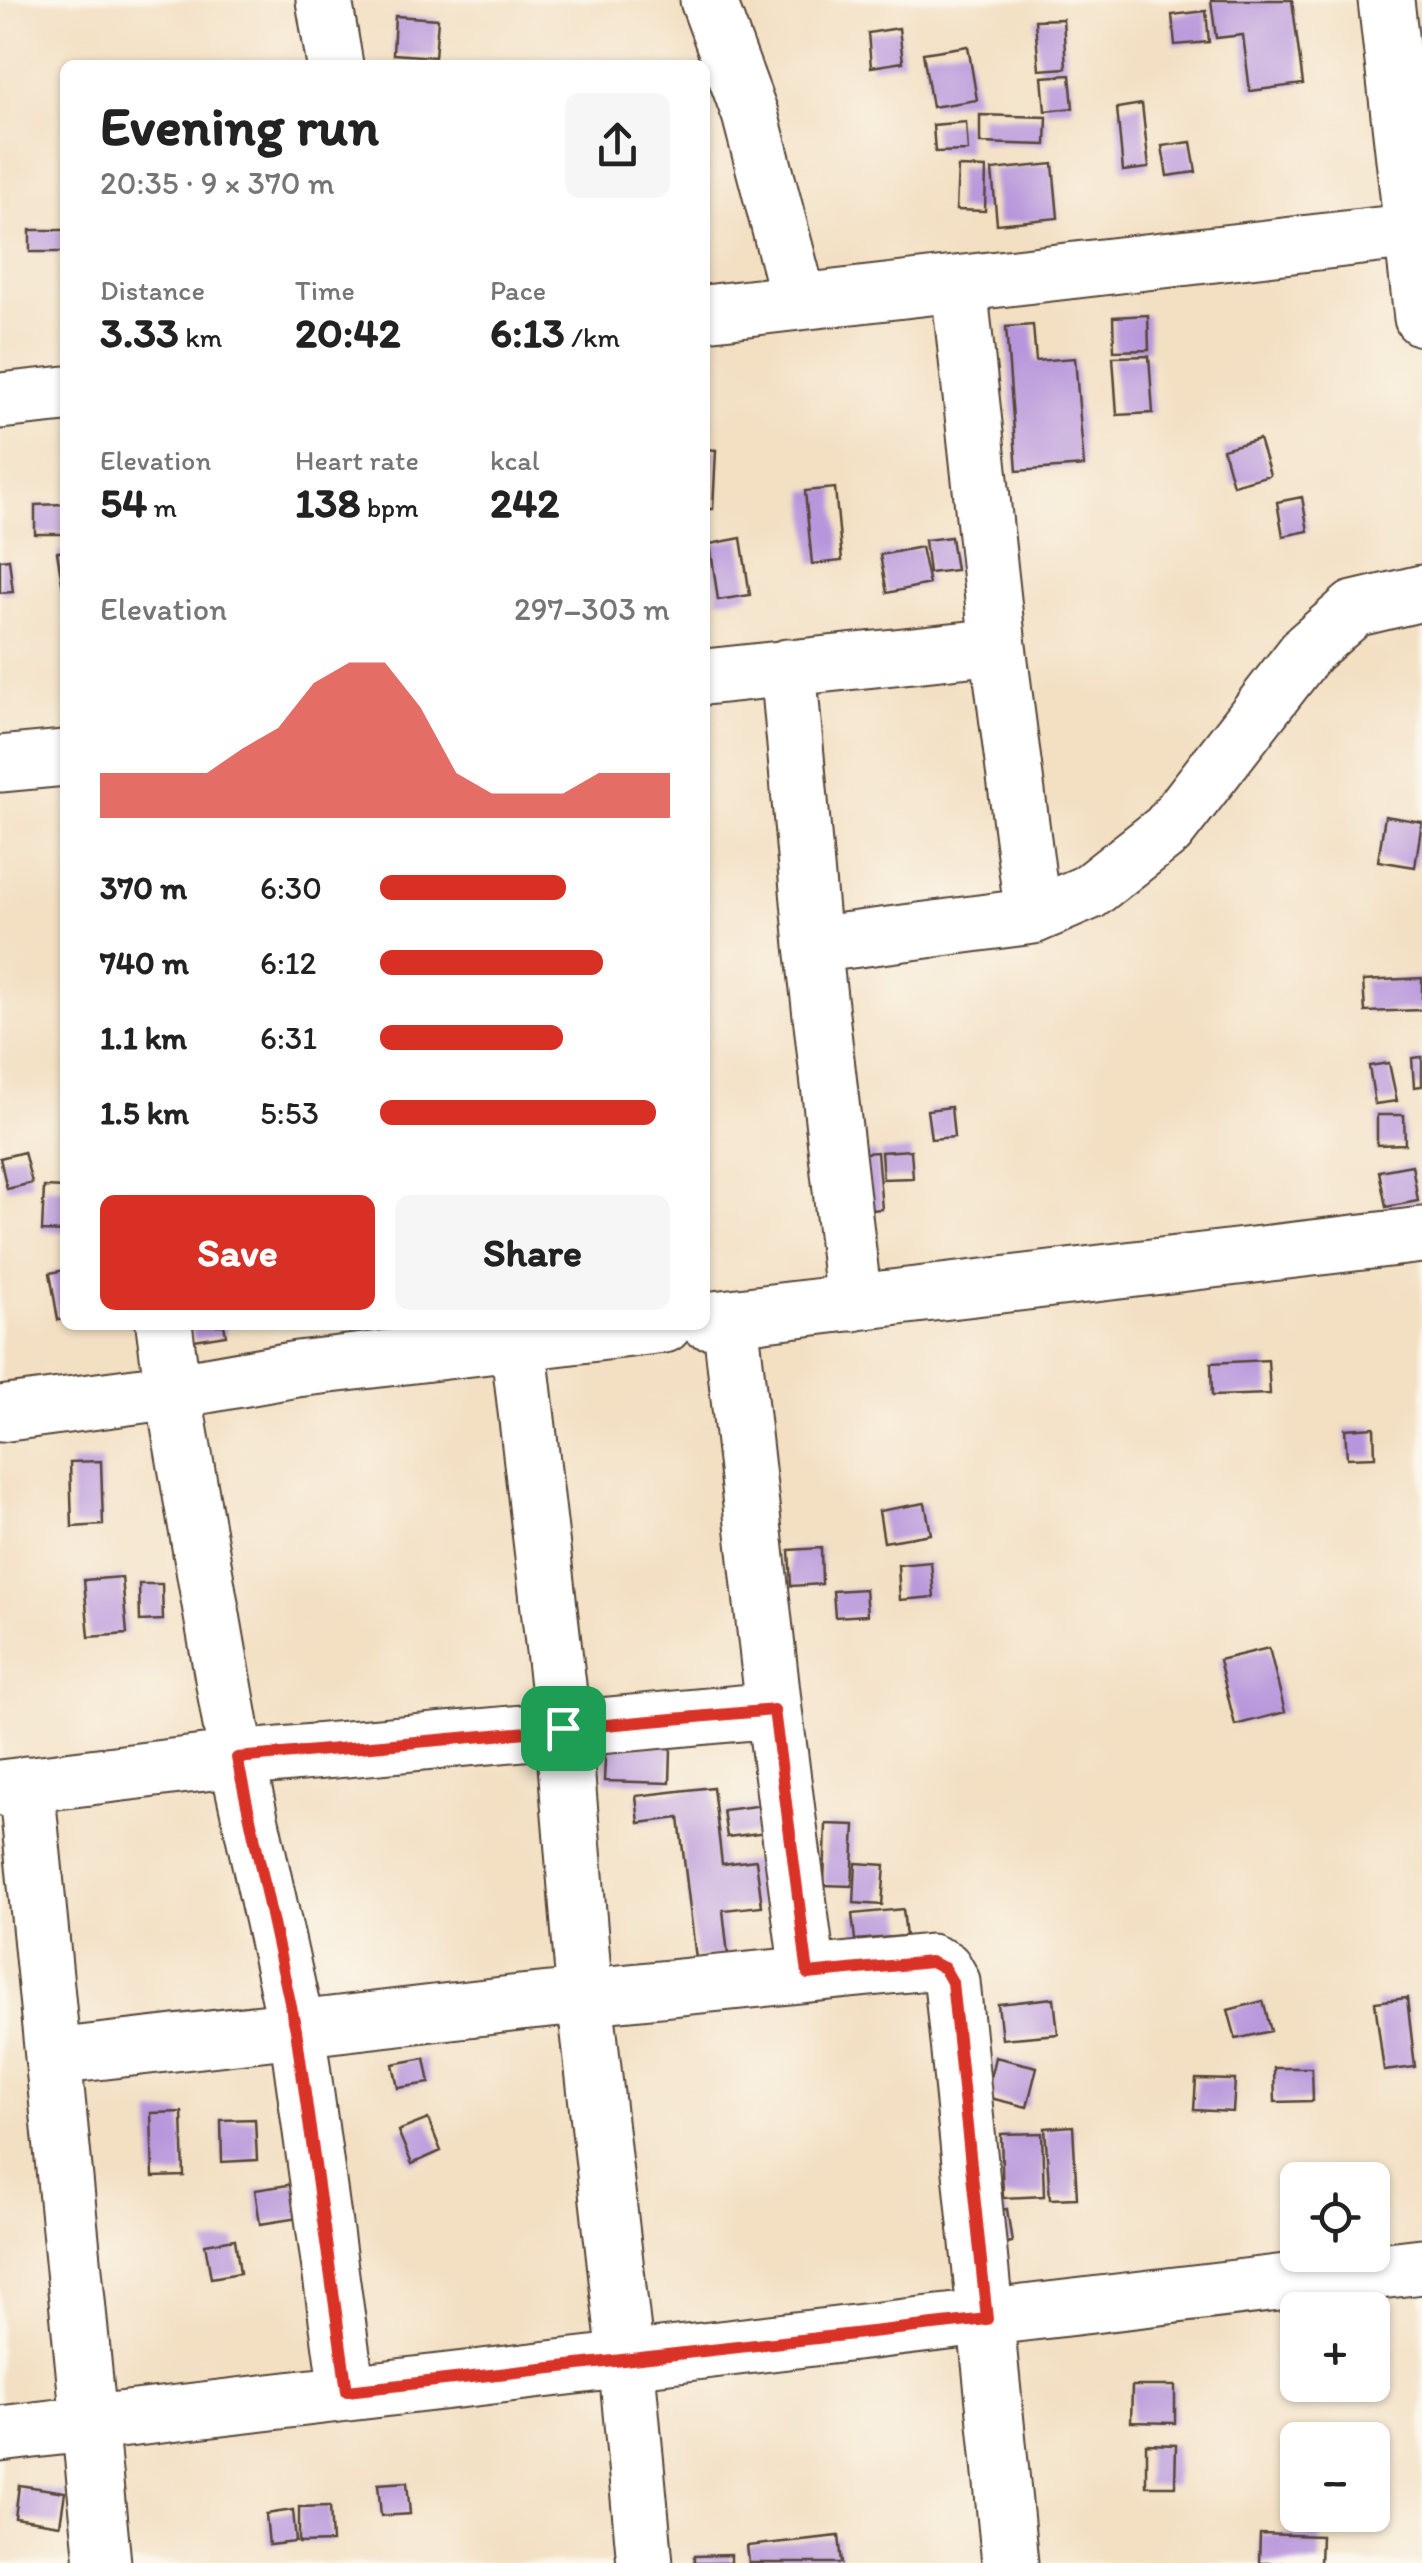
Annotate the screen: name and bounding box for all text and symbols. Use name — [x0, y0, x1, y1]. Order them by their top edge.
text: Evening run — [100, 93, 379, 159]
button: share — [565, 93, 670, 198]
text: 20:35 · 9 × 370 m — [100, 164, 335, 202]
text: Distance — [100, 273, 205, 307]
text: Time — [295, 273, 355, 307]
text: Pace — [490, 273, 546, 307]
text: 3.33 — [100, 307, 179, 358]
text: 20:42 — [295, 307, 401, 358]
text: 6:13 — [490, 307, 565, 358]
text: km — [179, 320, 222, 354]
text: /km — [565, 320, 620, 354]
text: Elevation — [100, 443, 211, 477]
text: Heart rate — [295, 443, 419, 477]
text: kcal — [490, 443, 540, 477]
text: 54 — [100, 477, 147, 528]
text: 138 — [295, 477, 360, 528]
text: 242 — [490, 477, 559, 528]
text: m — [147, 490, 177, 524]
text: bpm — [360, 490, 419, 524]
text: Elevation — [100, 590, 227, 628]
text: 297–303 m — [514, 590, 670, 628]
text: 370 m — [100, 869, 187, 907]
text: 6:30 — [260, 869, 322, 907]
text: 740 m — [100, 944, 189, 982]
text: 6:12 — [260, 944, 316, 982]
text: 1.1 km — [100, 1019, 187, 1057]
text: 6:31 — [260, 1019, 317, 1057]
text: 1.5 km — [100, 1094, 189, 1132]
text: 5:53 — [260, 1094, 319, 1132]
button: Save — [100, 1195, 375, 1310]
button: Share — [395, 1195, 670, 1310]
pin — [521, 1686, 606, 1771]
icon: arrive — [536, 1701, 591, 1756]
map controls — [1280, 2162, 1390, 2532]
button: locate — [1280, 2162, 1390, 2272]
button: + — [1280, 2292, 1390, 2402]
button: − — [1280, 2422, 1390, 2532]

